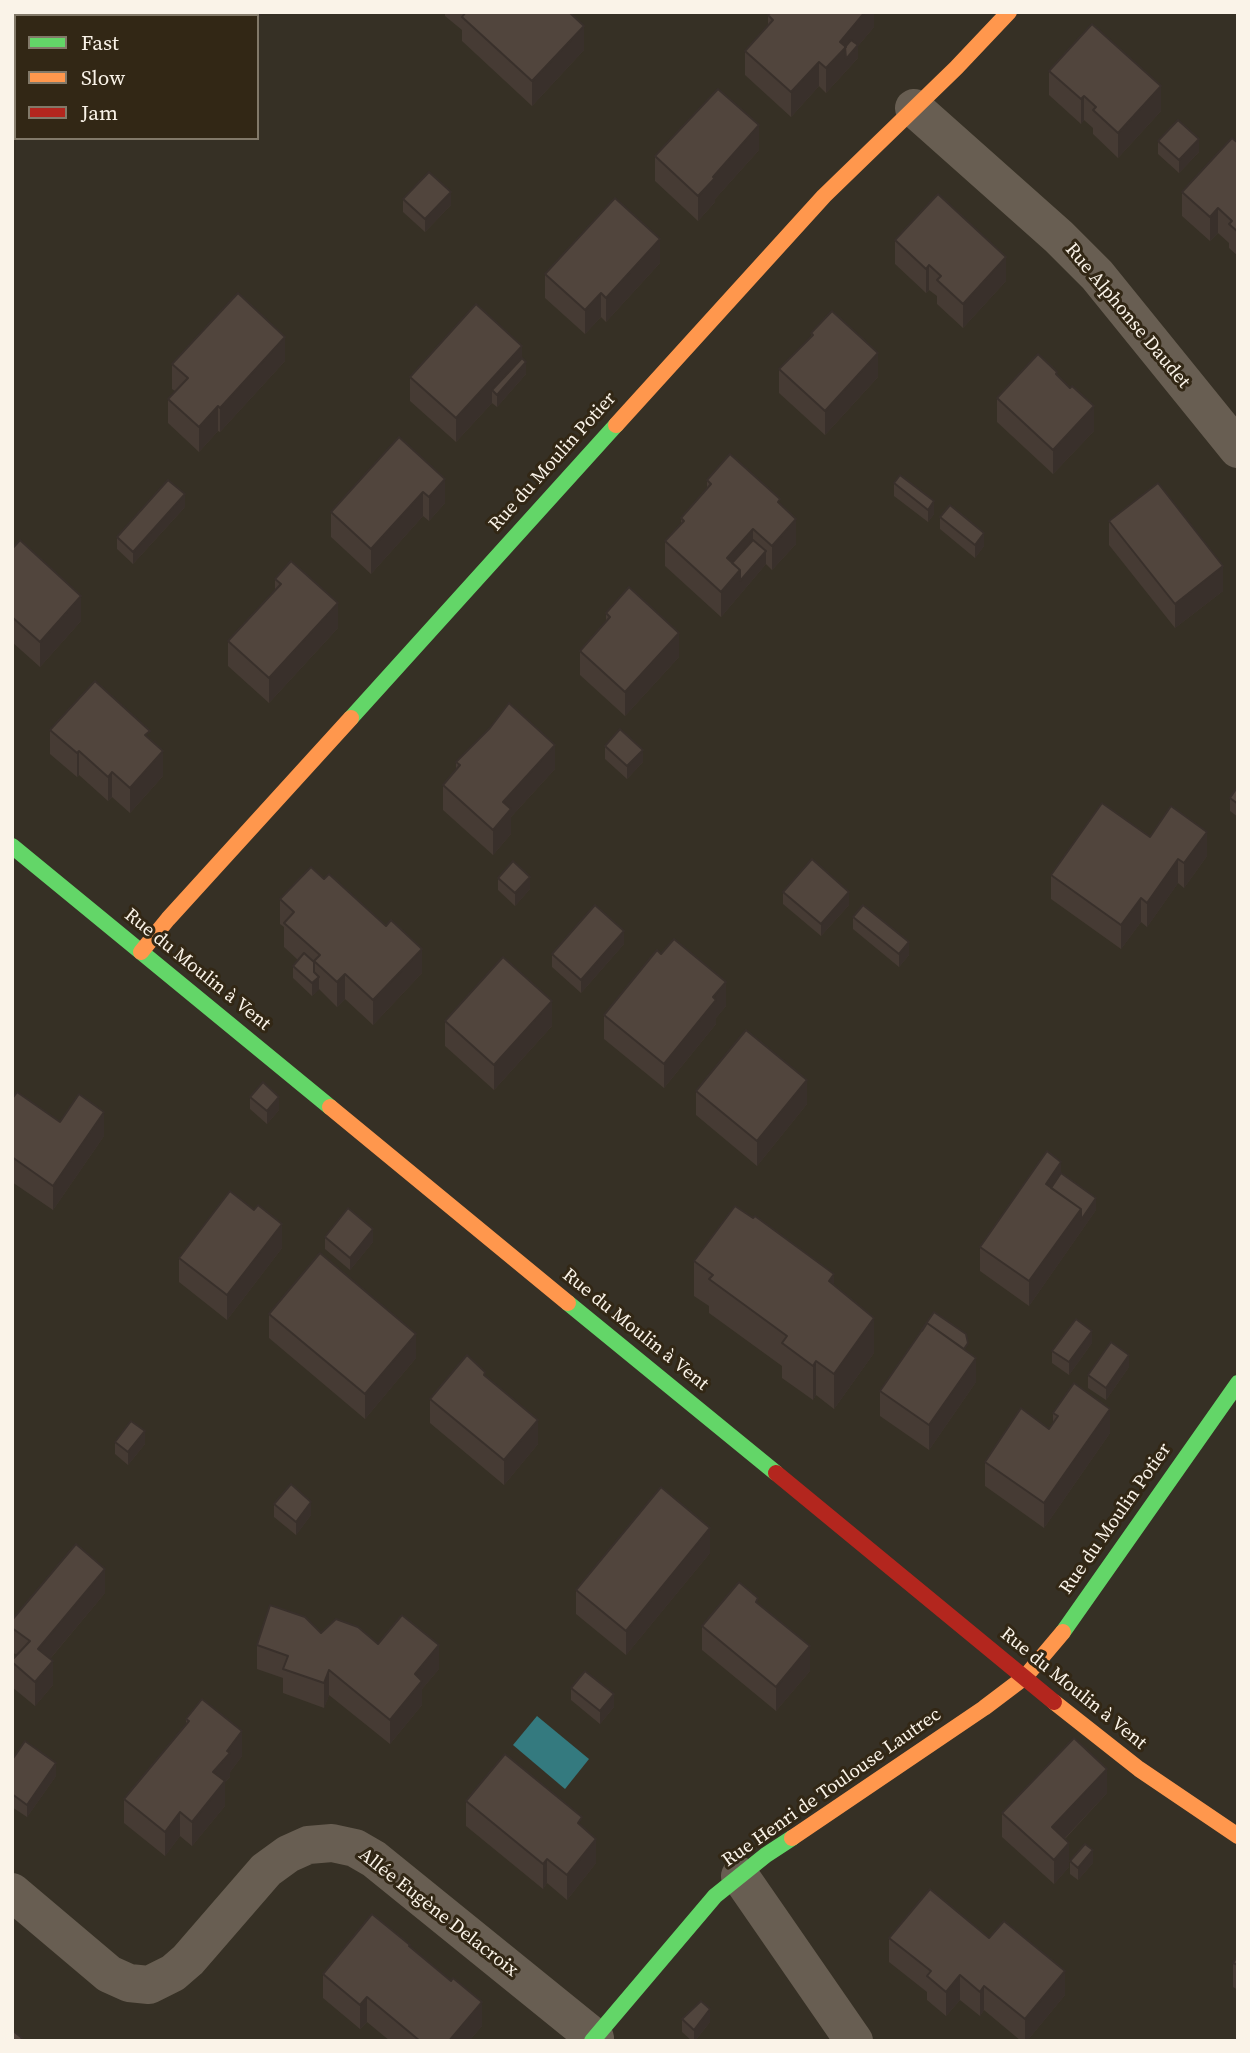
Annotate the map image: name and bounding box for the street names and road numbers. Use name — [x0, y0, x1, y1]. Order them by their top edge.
street label: Rue Alphonse Daudet — [1060, 239, 1194, 393]
street label: Rue du Moulin Potier — [485, 388, 621, 536]
street label: Rue du Moulin à Vent — [119, 904, 275, 1036]
street label: Rue du Moulin à Vent — [557, 1264, 713, 1396]
street label: Rue du Moulin Potier — [1055, 1439, 1177, 1599]
street label: Rue du Moulin à Vent — [995, 1623, 1151, 1755]
street label: Rue Henri de Toulouse Lautrec — [718, 1704, 946, 1872]
street label: Allée Eugène Delacroix — [354, 1844, 522, 1982]

